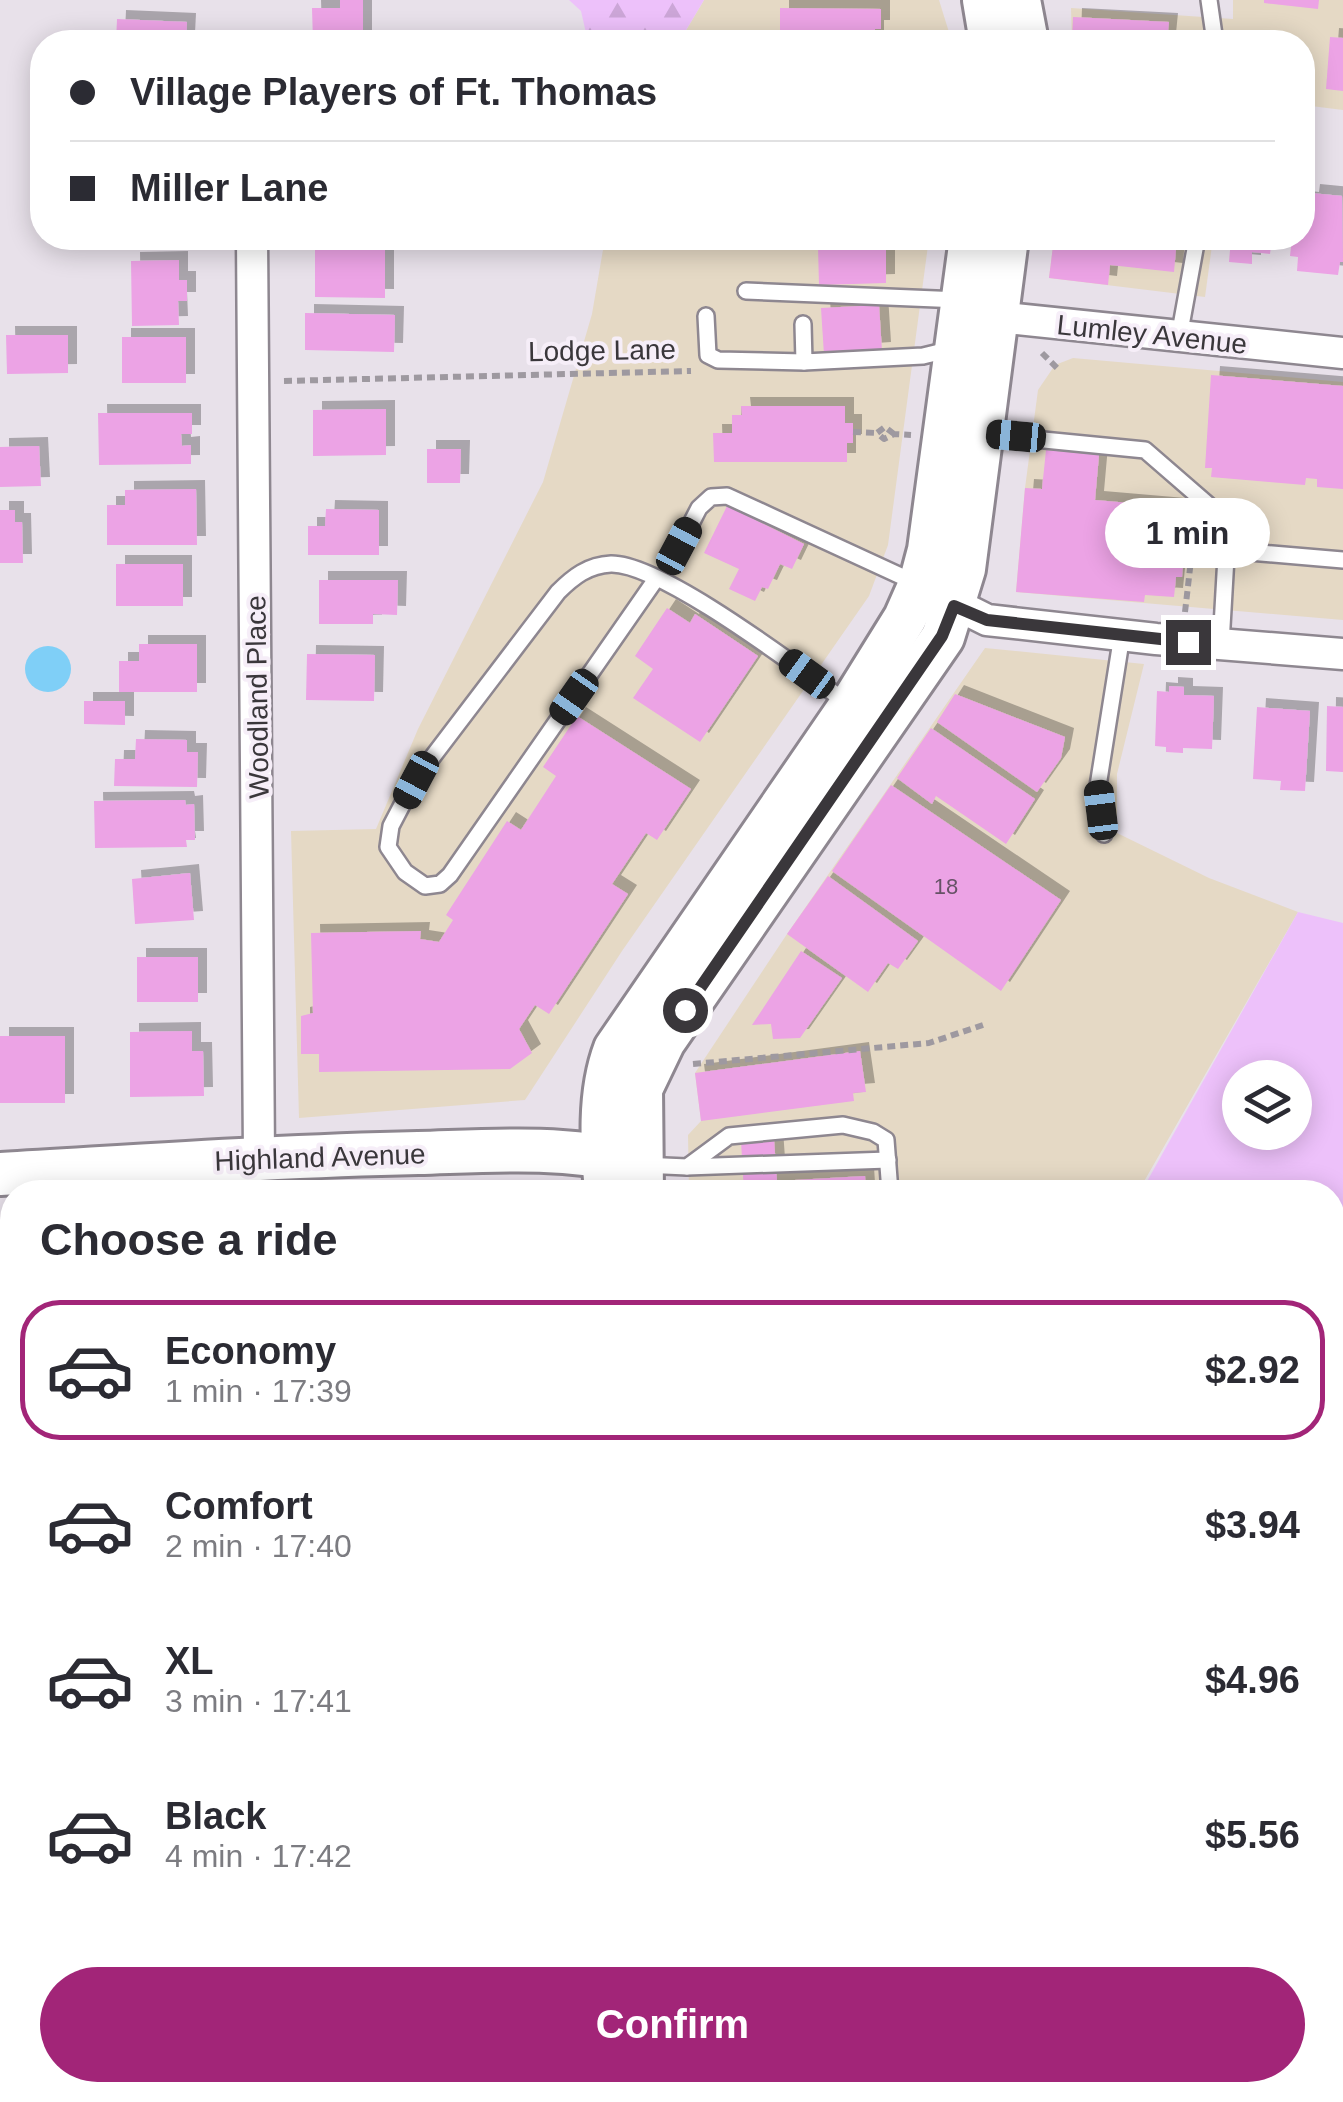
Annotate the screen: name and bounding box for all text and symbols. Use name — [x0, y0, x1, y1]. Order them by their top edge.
text: Village Players of Ft. Thomas — [130, 71, 657, 113]
text: Miller Lane — [130, 167, 329, 209]
street label: Lumley Avenue — [1055, 309, 1249, 360]
street label: Lodge Lane — [528, 334, 676, 367]
car — [985, 418, 1047, 454]
callout: 1 min — [1106, 497, 1270, 567]
car — [652, 512, 706, 580]
text: 1 min — [1146, 515, 1229, 551]
street label: Woodland Place — [240, 595, 275, 799]
route end — [1166, 620, 1211, 665]
car — [774, 644, 840, 704]
car — [545, 664, 603, 730]
car — [389, 746, 443, 814]
car — [1082, 778, 1120, 842]
house number: 18 — [934, 874, 958, 899]
route start — [663, 988, 708, 1033]
map controls — [1222, 1060, 1312, 1150]
button: layers — [1222, 1060, 1312, 1150]
street label: Highland Avenue — [214, 1138, 426, 1177]
text: Choose a ride — [40, 1214, 338, 1265]
icon: car — [45, 1325, 135, 1415]
text: Economy — [165, 1330, 336, 1372]
text: $2.92 — [1205, 1349, 1300, 1391]
text: 1 min · 17:39 — [165, 1373, 352, 1409]
icon: car — [45, 1480, 135, 1570]
text: Comfort — [165, 1485, 313, 1527]
text: $3.94 — [1205, 1504, 1300, 1546]
text: 2 min · 17:40 — [165, 1528, 352, 1564]
icon: car — [45, 1635, 135, 1725]
text: XL — [165, 1640, 214, 1682]
text: $4.96 — [1205, 1659, 1300, 1701]
text: 3 min · 17:41 — [165, 1683, 352, 1719]
icon: car — [45, 1790, 135, 1880]
text: Black — [165, 1795, 266, 1837]
text: $5.56 — [1205, 1814, 1300, 1856]
text: 4 min · 17:42 — [165, 1838, 352, 1874]
button: Confirm — [40, 1967, 1305, 2082]

